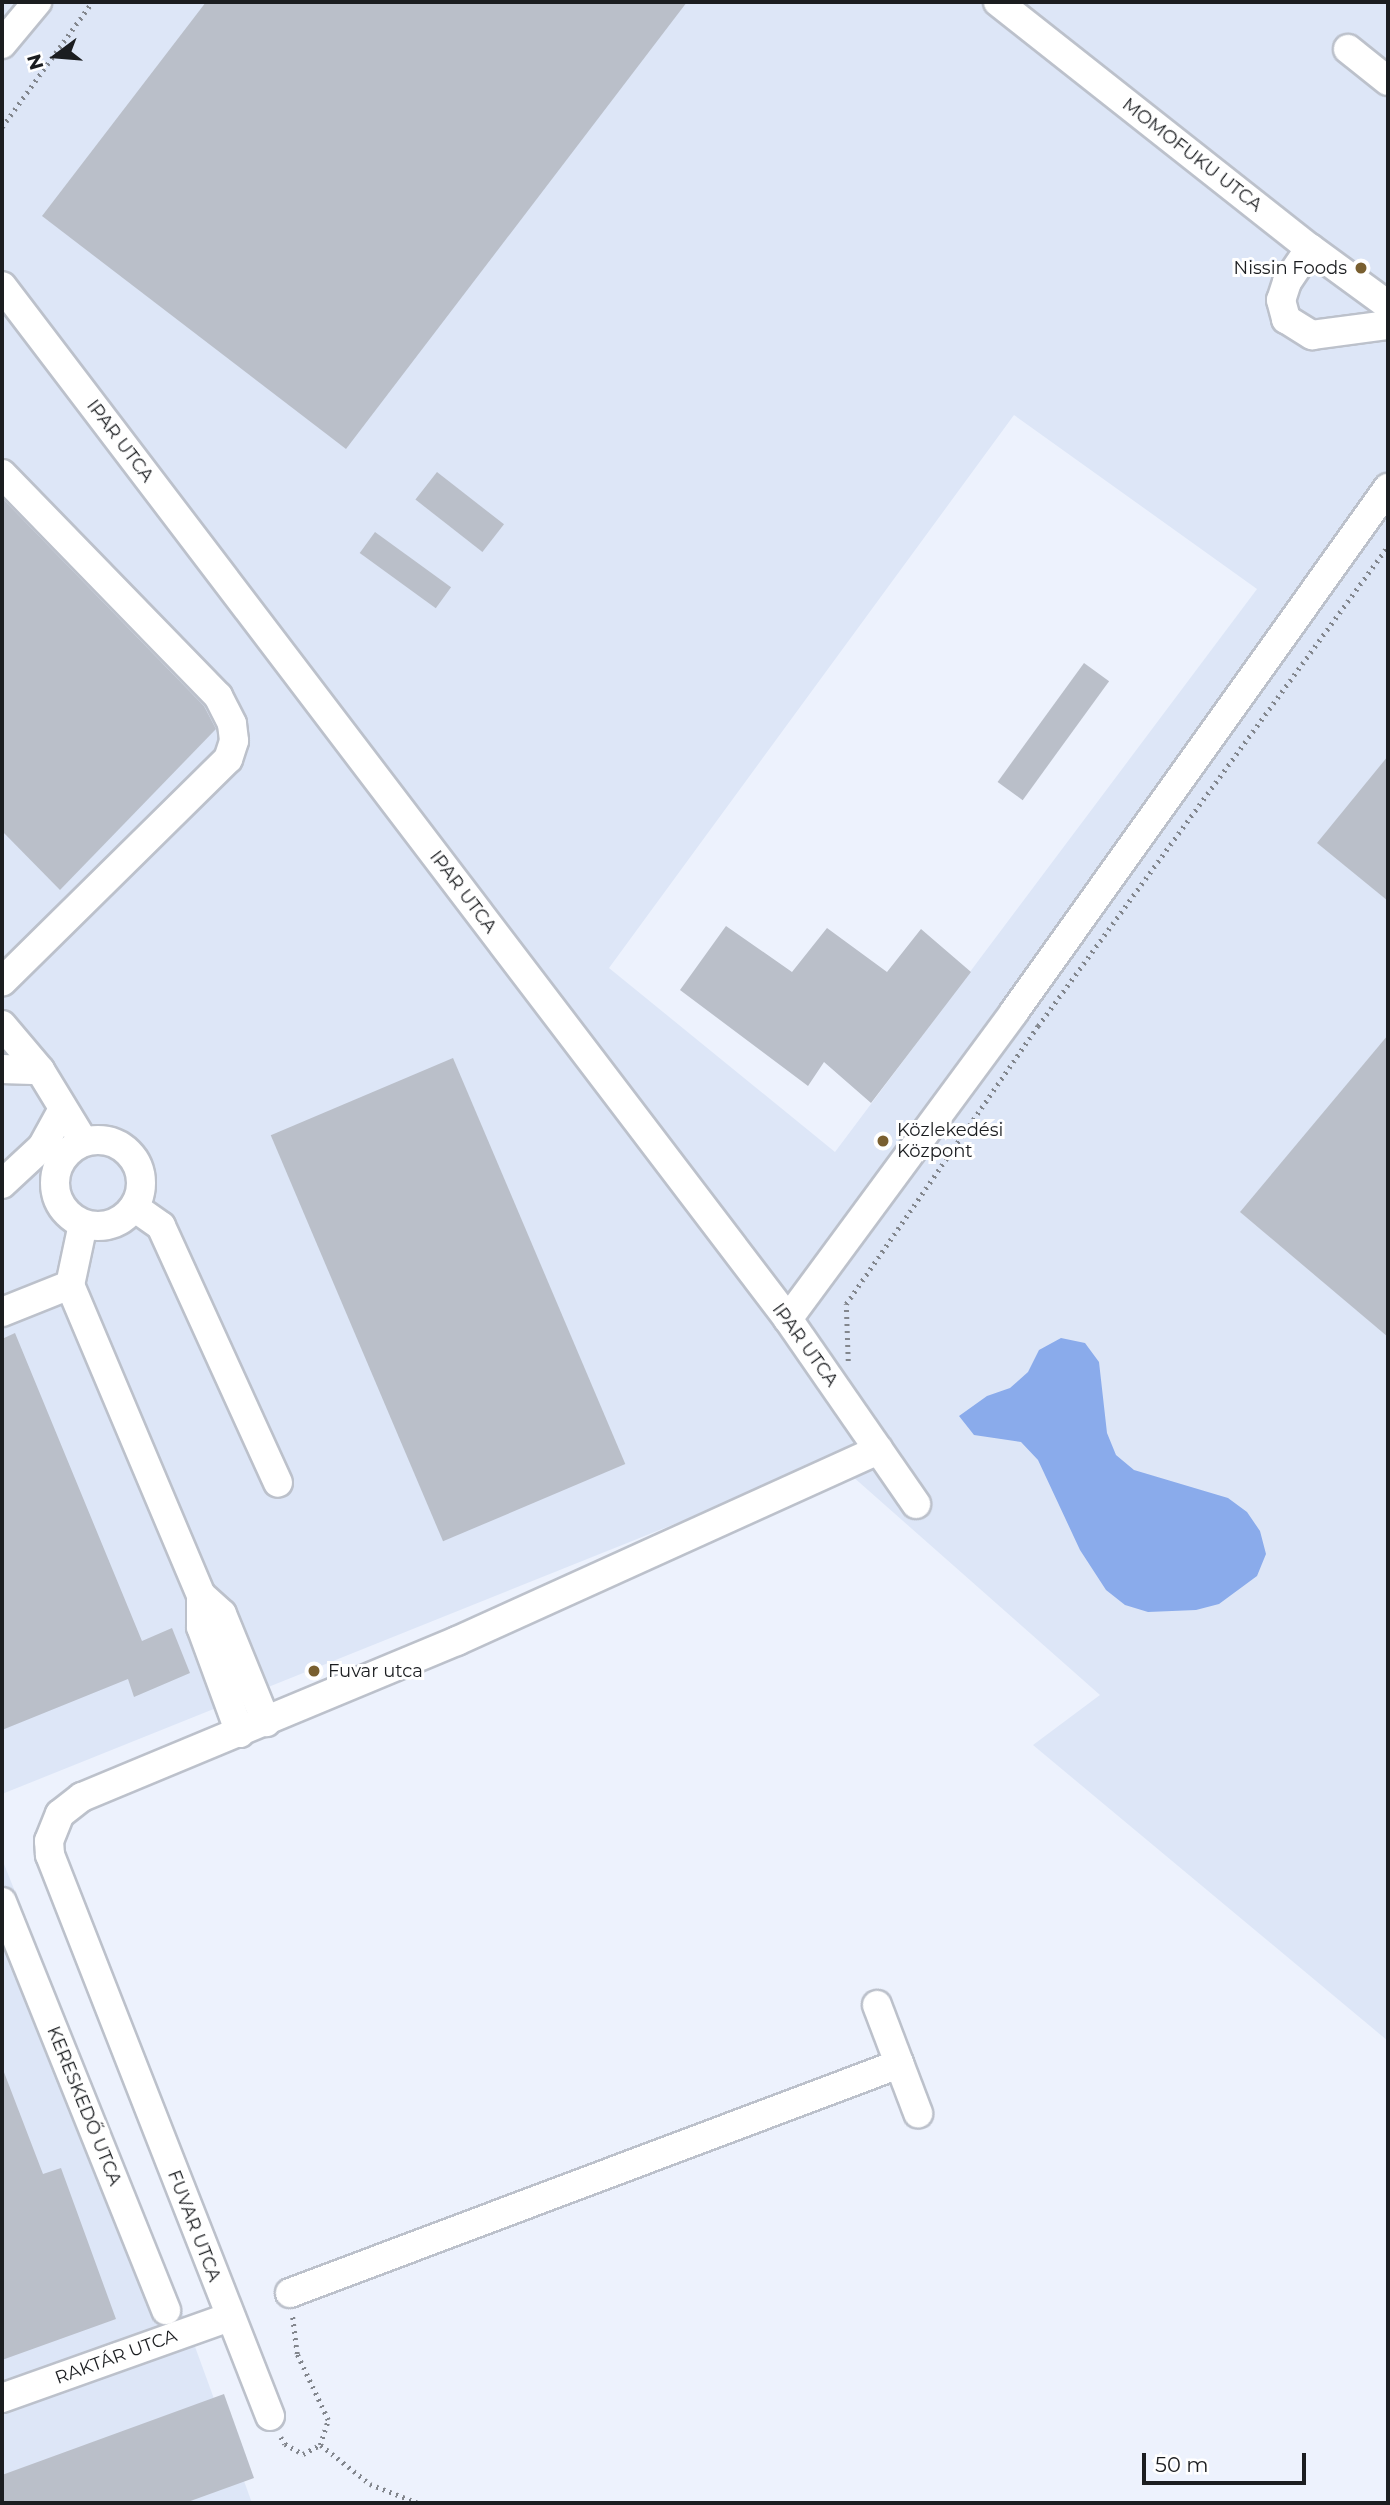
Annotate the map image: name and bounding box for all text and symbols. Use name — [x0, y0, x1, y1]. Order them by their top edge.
north arrow — [21, 21, 91, 91]
text: N — [22, 51, 49, 72]
street label: MOMOFUKU UTCA — [1118, 94, 1266, 216]
place label: Nissin Foods — [1234, 257, 1347, 279]
marker: Nissin Foods — [1353, 260, 1369, 276]
street label: IPAR UTCA — [82, 395, 158, 487]
street label: IPAR UTCA — [425, 846, 501, 938]
place label: Közlekedési Központ — [897, 1120, 1003, 1162]
marker: Közlekedési Központ — [875, 1133, 891, 1149]
street label: IPAR UTCA — [768, 1299, 842, 1391]
place label: Fuvar utca — [328, 1660, 423, 1682]
marker: Fuvar utca — [306, 1663, 322, 1679]
street label: KERESKEDŐ UTCA — [42, 2023, 126, 2189]
street label: FUVAR UTCA — [163, 2167, 225, 2285]
street label: RAKTÁR UTCA — [52, 2325, 180, 2389]
scale bar — [1145, 2438, 1310, 2482]
text: 50 m — [1155, 2452, 1209, 2477]

